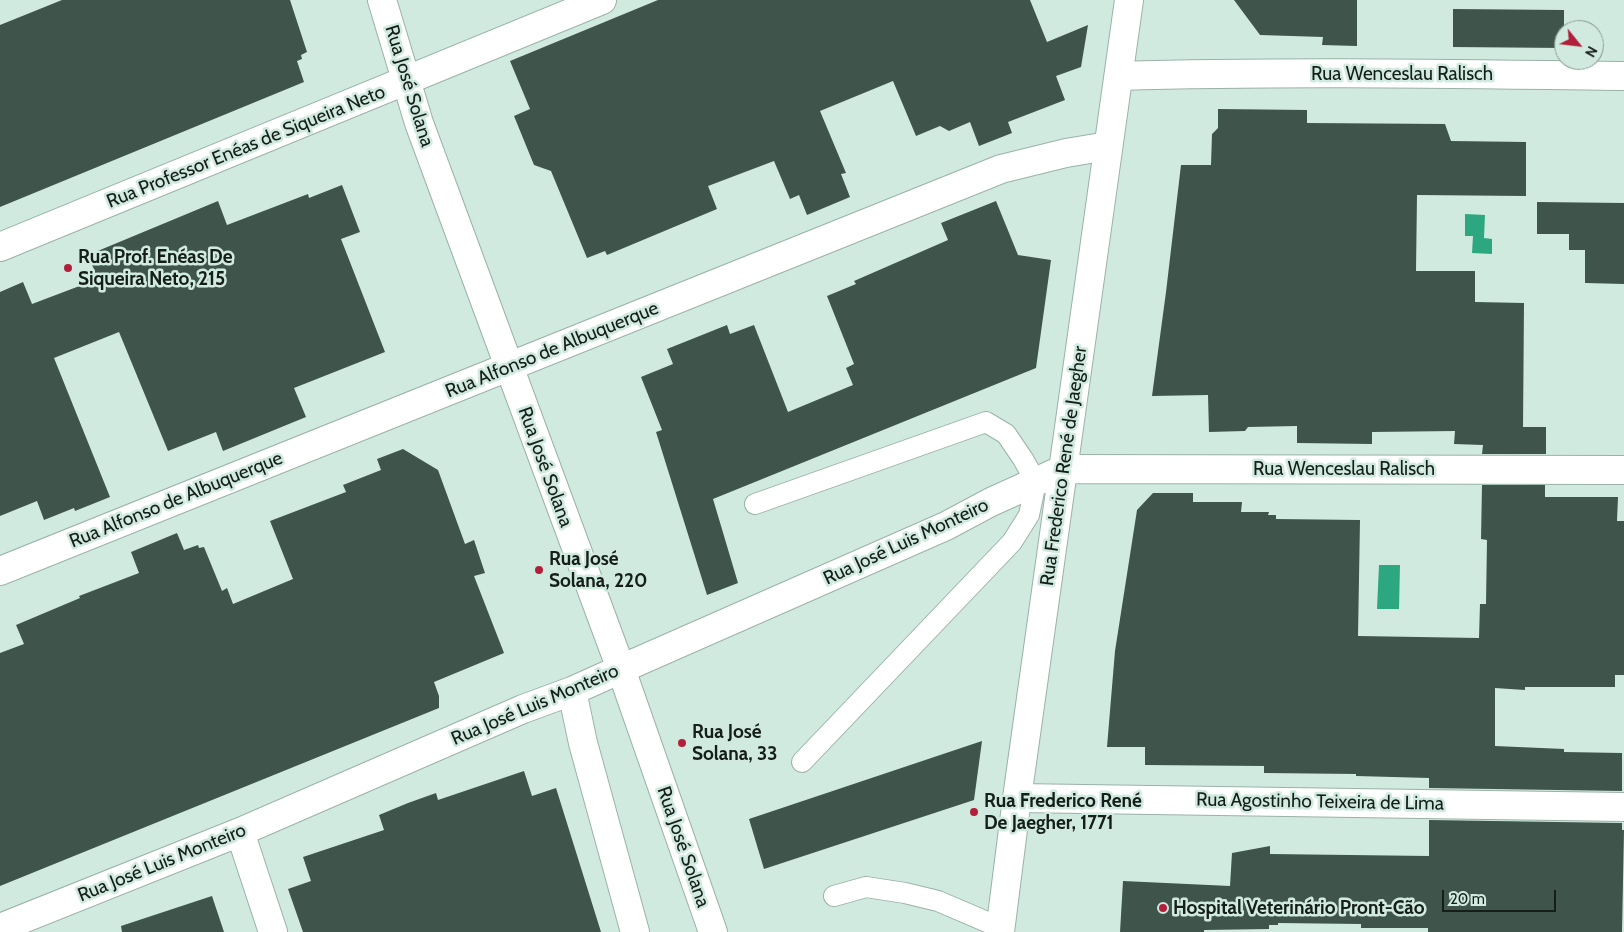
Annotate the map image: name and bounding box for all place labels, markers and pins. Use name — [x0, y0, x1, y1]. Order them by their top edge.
place label: Rua Prof. Enéas De Siqueira Neto, 215 — [78, 246, 232, 290]
marker: Rua Prof. Enéas De Siqueira Neto, 215 — [62, 262, 74, 274]
place label: Rua José Solana, 220 — [549, 548, 647, 592]
marker: Rua José Solana, 220 — [533, 564, 545, 576]
place label: Rua José Solana, 33 — [692, 721, 777, 765]
marker: Rua José Solana, 33 — [676, 737, 688, 749]
place label: Rua Frederico René De Jaegher, 1771 — [984, 790, 1142, 834]
marker: Rua Frederico René De Jaegher, 1771 — [968, 806, 980, 818]
place label: Hospital Veterinário Pront-Cão — [1173, 897, 1425, 919]
marker: Hospital Veterinário Pront-Cão — [1157, 902, 1169, 914]

